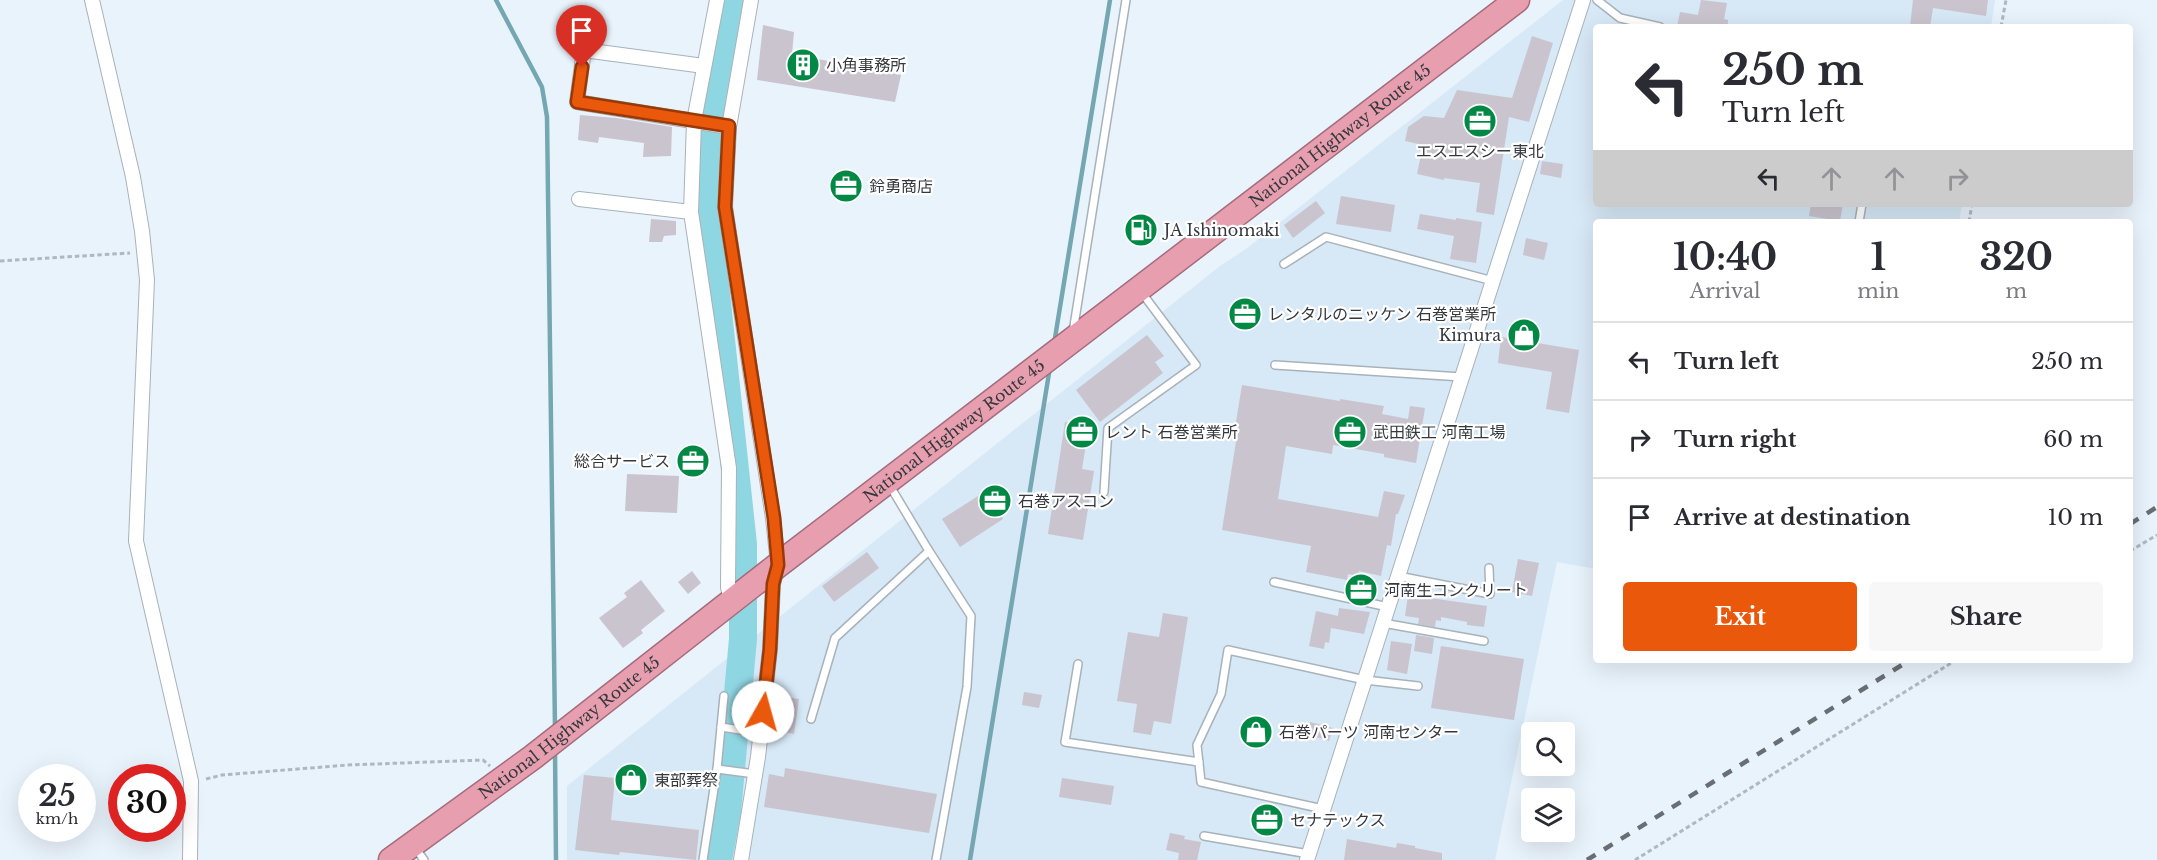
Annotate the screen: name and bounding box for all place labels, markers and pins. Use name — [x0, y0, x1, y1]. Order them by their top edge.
pin — [556, 5, 607, 67]
building icon: 小角事務所 — [785, 47, 821, 83]
place label: 小角事務所 — [826, 55, 906, 75]
office icon: エスエスシー東北 — [1462, 103, 1498, 139]
place label: エスエスシー東北 — [1416, 141, 1544, 161]
office icon: 鈴勇商店 — [828, 168, 864, 204]
place label: 鈴勇商店 — [869, 176, 933, 196]
fuel station icon: JA Ishinomaki — [1123, 212, 1159, 248]
place label: JA Ishinomaki — [1162, 220, 1280, 240]
office icon: レンタルのニッケン 石巻営業所 — [1227, 296, 1263, 332]
place label: レンタルのニッケン 石巻営業所 — [1268, 304, 1496, 324]
shop icon: Kimura — [1506, 317, 1542, 353]
place label: Kimura — [1439, 325, 1501, 345]
office icon: レント 石巻営業所 — [1064, 414, 1100, 450]
office icon: 武田鉄工 河南工場 — [1332, 414, 1368, 450]
place label: レント 石巻営業所 — [1105, 422, 1238, 442]
place label: 武田鉄工 河南工場 — [1373, 422, 1506, 442]
office icon: 総合サービス — [675, 443, 711, 479]
place label: 総合サービス — [574, 451, 670, 471]
office icon: 石巻アスコン — [977, 483, 1013, 519]
place label: 石巻アスコン — [1018, 491, 1114, 511]
office icon: 河南生コンクリート — [1343, 572, 1379, 608]
place label: 河南生コンクリート — [1384, 580, 1528, 600]
shop icon: 石巻パーツ 河南センター — [1238, 714, 1274, 750]
place label: 石巻パーツ 河南センター — [1279, 722, 1459, 742]
shop icon: 東部葬祭 — [613, 762, 649, 798]
place label: 東部葬祭 — [654, 770, 718, 790]
office icon: セナテックス — [1249, 802, 1285, 838]
place label: セナテックス — [1290, 810, 1386, 830]

